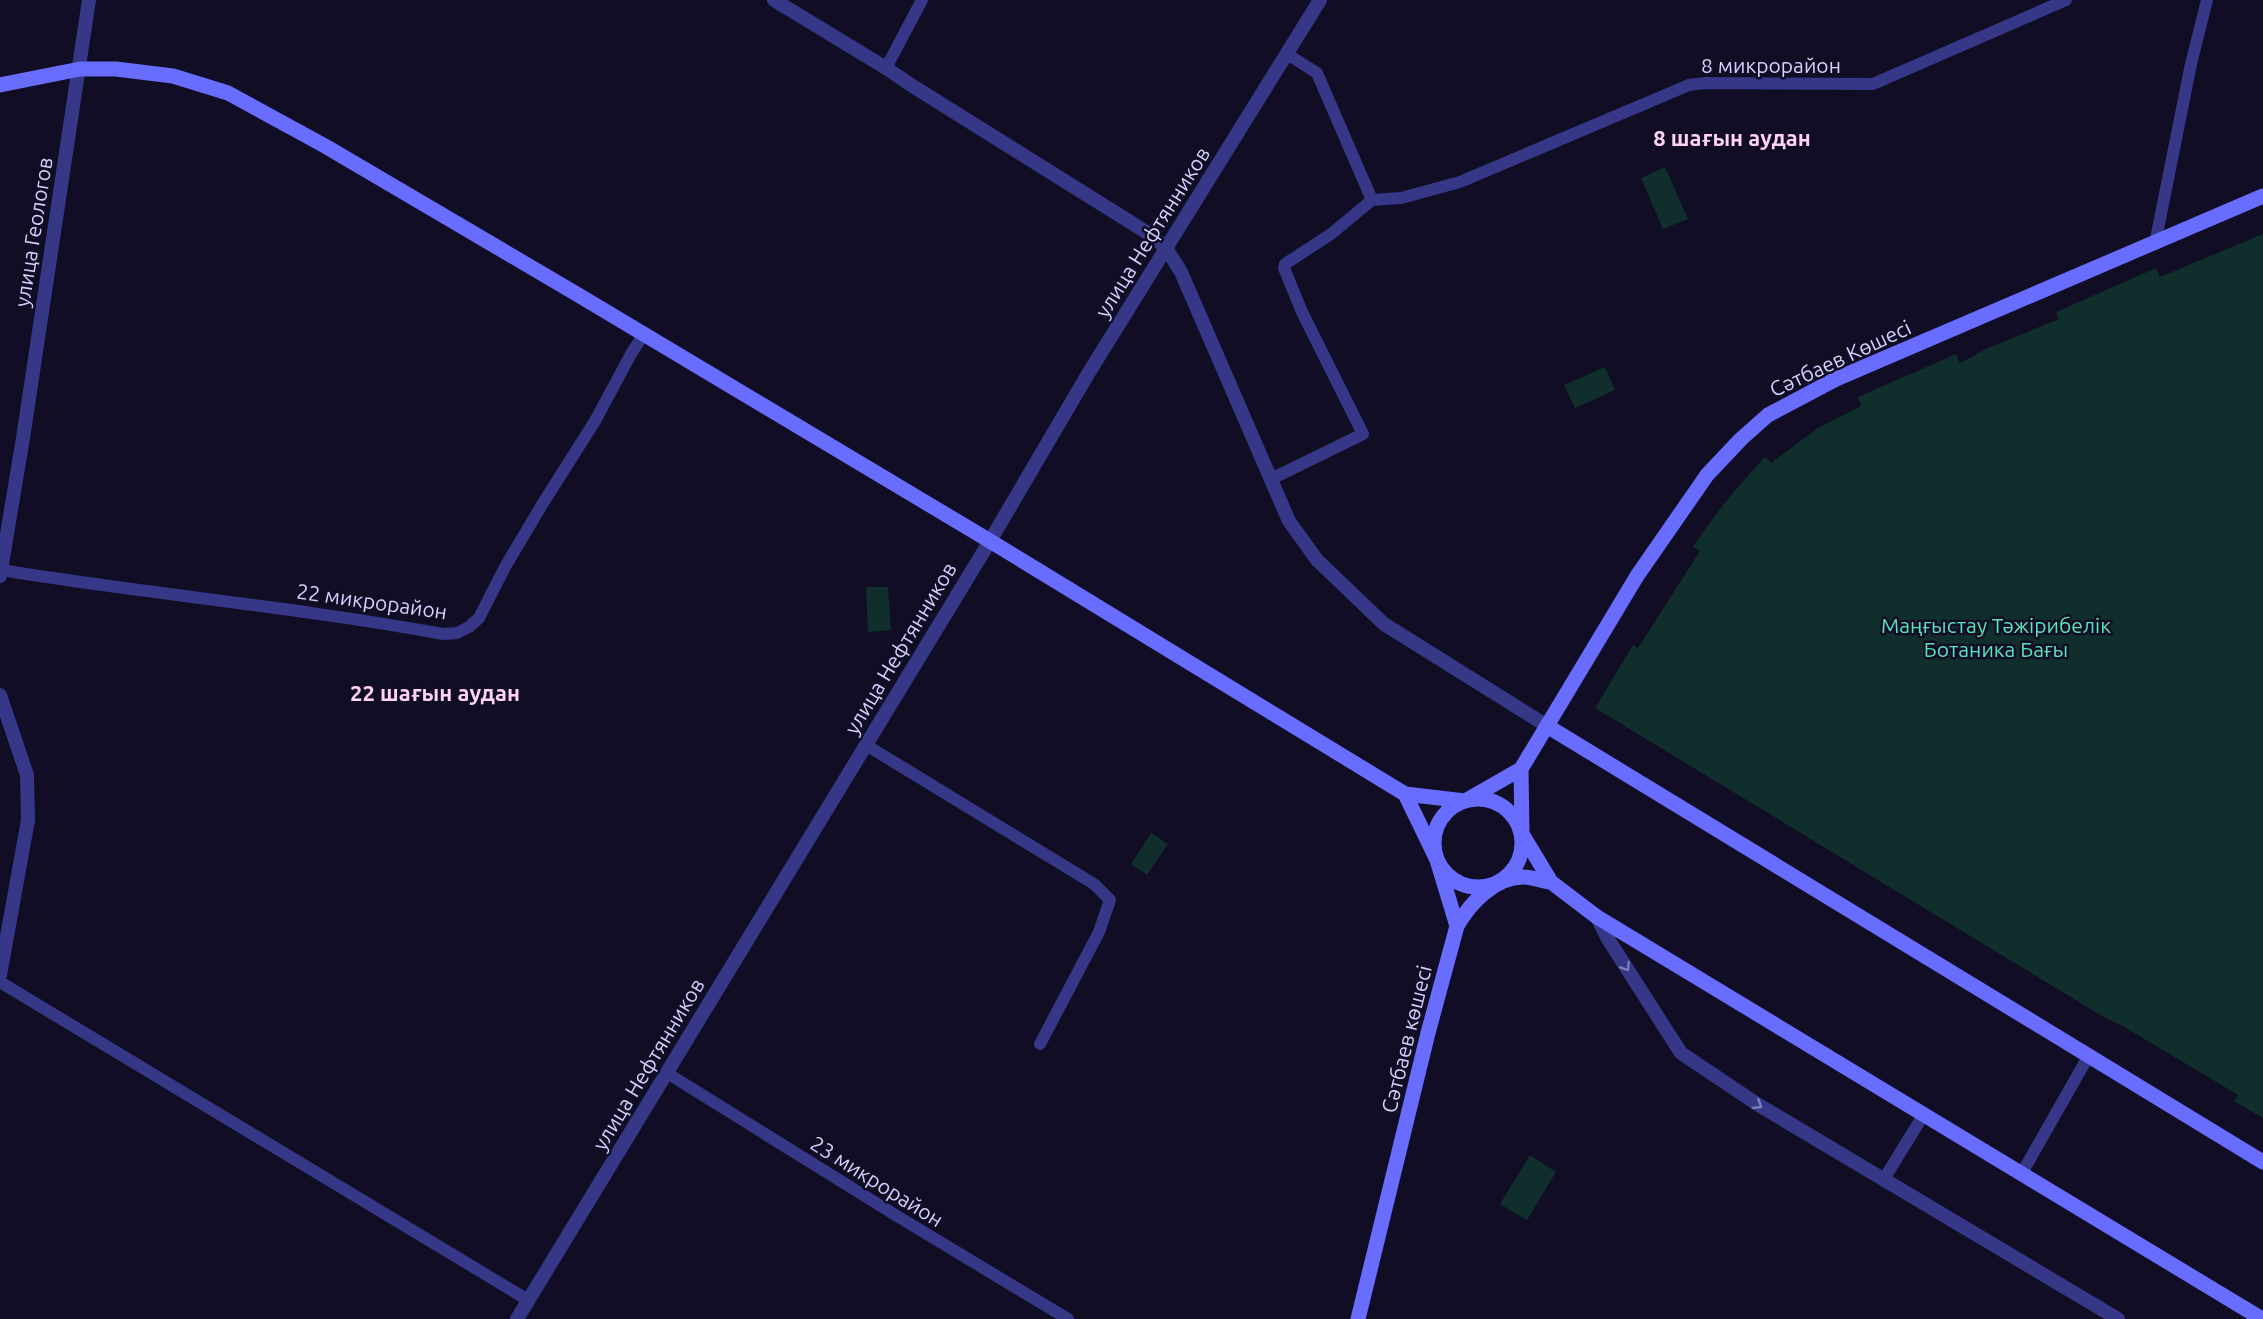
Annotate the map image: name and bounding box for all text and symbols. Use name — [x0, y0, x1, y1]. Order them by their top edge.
street label: 8 микрорайон — [1701, 53, 1841, 77]
district label: 8 шағын аудан — [1653, 125, 1811, 150]
street label: улица Нефтянников — [1090, 142, 1214, 322]
street label: улица Геологов — [9, 155, 57, 309]
street label: Сәтбаев Көшесі — [1766, 315, 1914, 401]
street label: улица Нефтянников — [839, 558, 961, 738]
street label: 22 микрорайон — [295, 579, 449, 623]
park label: Маңғыстау Тәжірибелік Ботаника Бағы — [1881, 613, 2111, 661]
district label: 22 шағын аудан — [350, 680, 520, 705]
one-way arrow — [1618, 961, 1629, 972]
street label: Сәтбаев көшесі — [1376, 963, 1436, 1115]
street label: улица Нефтянников — [587, 974, 709, 1154]
one-way arrow — [1752, 1097, 1762, 1109]
street label: 23 микрорайон — [806, 1131, 948, 1231]

